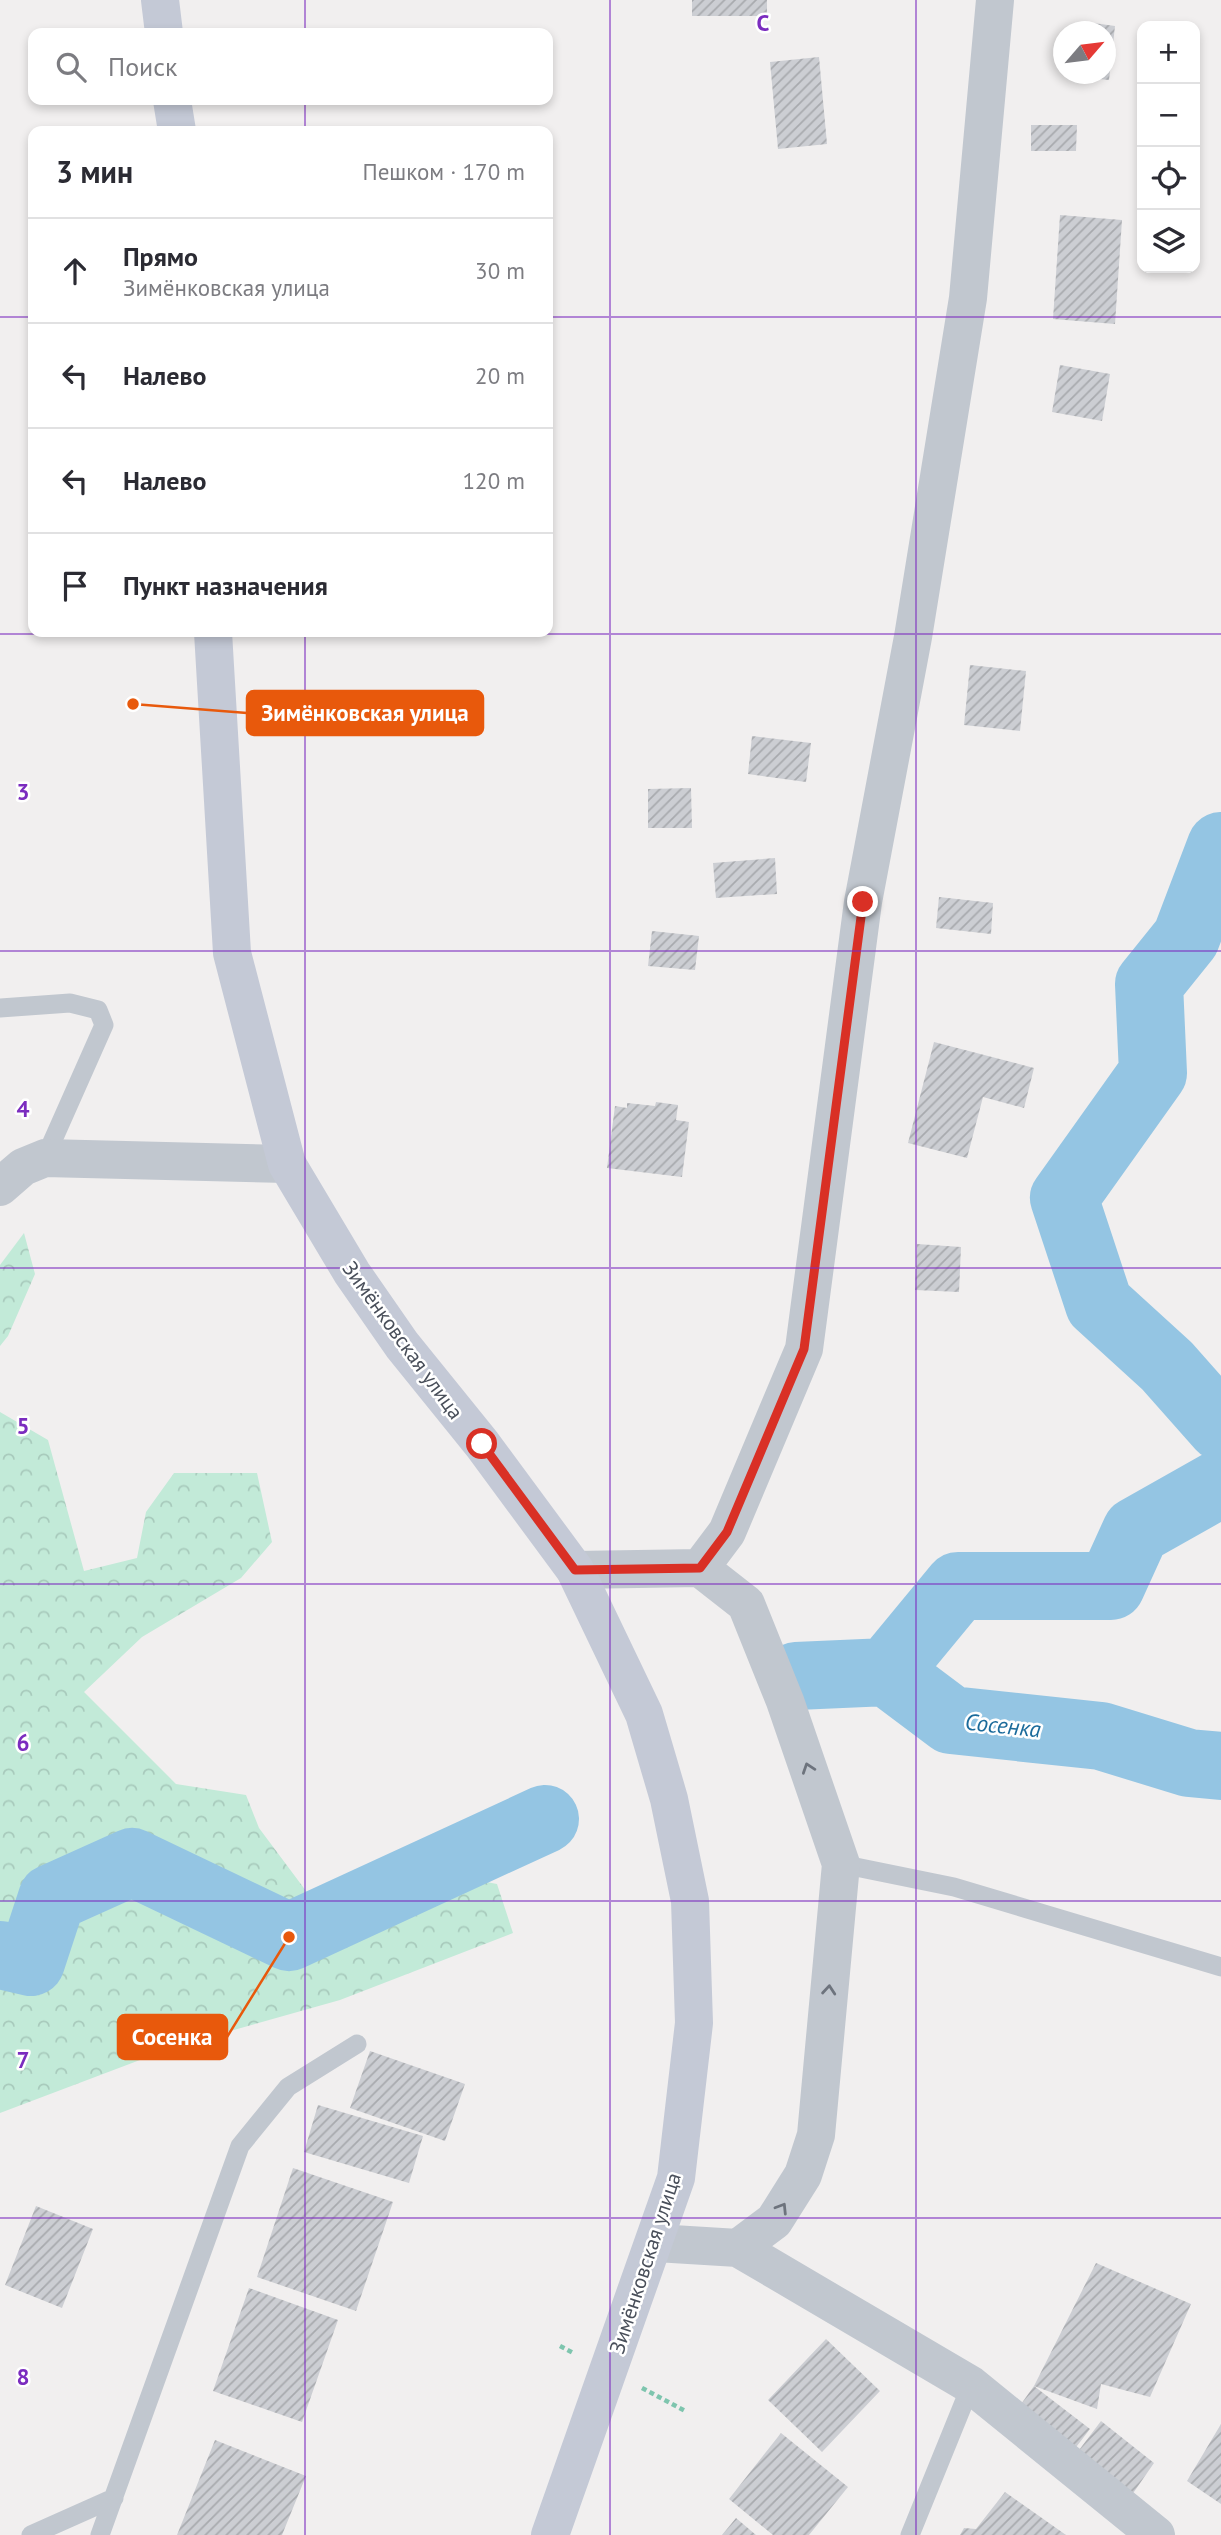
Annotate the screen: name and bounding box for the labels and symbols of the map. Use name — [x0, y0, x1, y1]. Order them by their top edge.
text: C — [757, 8, 770, 37]
north arrow — [1053, 21, 1116, 84]
callout: Зимёнковская улица — [247, 691, 483, 735]
text: Зимёнковская улица — [261, 698, 469, 727]
text: 3 — [16, 777, 30, 806]
route end — [847, 886, 878, 917]
text: 4 — [16, 1094, 30, 1123]
street label: Зимёнковская улица — [337, 1256, 469, 1424]
text: 5 — [16, 1411, 30, 1440]
route start — [466, 1428, 497, 1459]
water label: Сосенка — [964, 1707, 1042, 1743]
text: 6 — [16, 1728, 30, 1757]
one-way arrow — [802, 1763, 816, 1775]
one-way arrow — [822, 1984, 837, 1996]
callout: Сосенка — [118, 2015, 227, 2059]
text: Сосенка — [132, 2022, 212, 2051]
text: 7 — [16, 2045, 30, 2074]
street label: Зимёнковская улица — [603, 2169, 687, 2357]
one-way arrow — [773, 2203, 786, 2216]
text: 8 — [16, 2362, 30, 2391]

